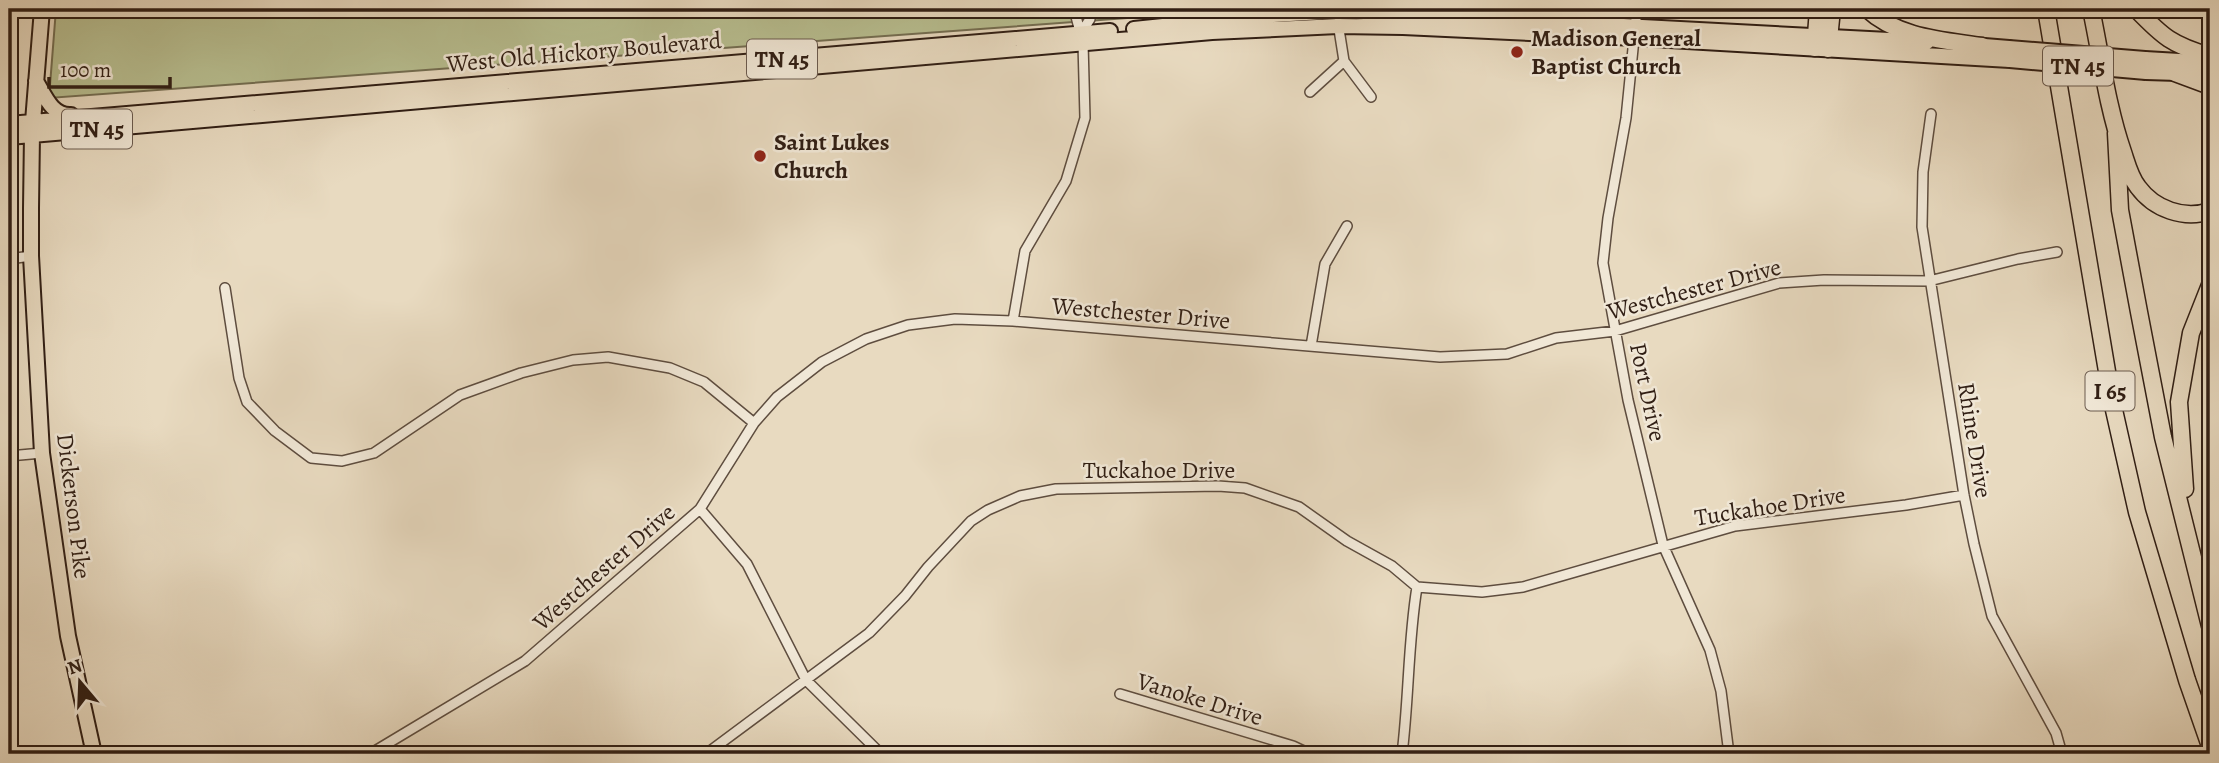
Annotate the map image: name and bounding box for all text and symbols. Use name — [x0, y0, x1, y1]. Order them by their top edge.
place label: Madison General Baptist Church — [1531, 22, 1701, 82]
street label: West Old Hickory Boulevard — [444, 24, 723, 80]
road number: TN 45 — [747, 40, 817, 78]
marker: Madison General Baptist Church — [1509, 44, 1525, 60]
scale bar — [49, 46, 170, 90]
road number: TN 45 — [2043, 46, 2113, 86]
text: 100 m — [60, 56, 111, 84]
road number: TN 45 — [62, 110, 132, 148]
place label: Saint Lukes Church — [774, 126, 890, 186]
marker: Saint Lukes Church — [752, 148, 768, 164]
street label: Westchester Drive — [1603, 250, 1784, 328]
street label: Westchester Drive — [1050, 289, 1231, 337]
street label: Port Drive — [1622, 340, 1674, 444]
road number: I 65 — [2086, 372, 2134, 410]
street label: Rhine Drive — [1950, 380, 2000, 500]
street label: Dickerson Pike — [49, 431, 99, 581]
street label: Tuckahoe Drive — [1083, 454, 1235, 486]
street label: Tuckahoe Drive — [1692, 478, 1848, 534]
street label: Westchester Drive — [525, 496, 682, 638]
north arrow — [46, 648, 116, 718]
text: N — [64, 652, 86, 681]
street label: Vanoke Drive — [1132, 664, 1267, 733]

